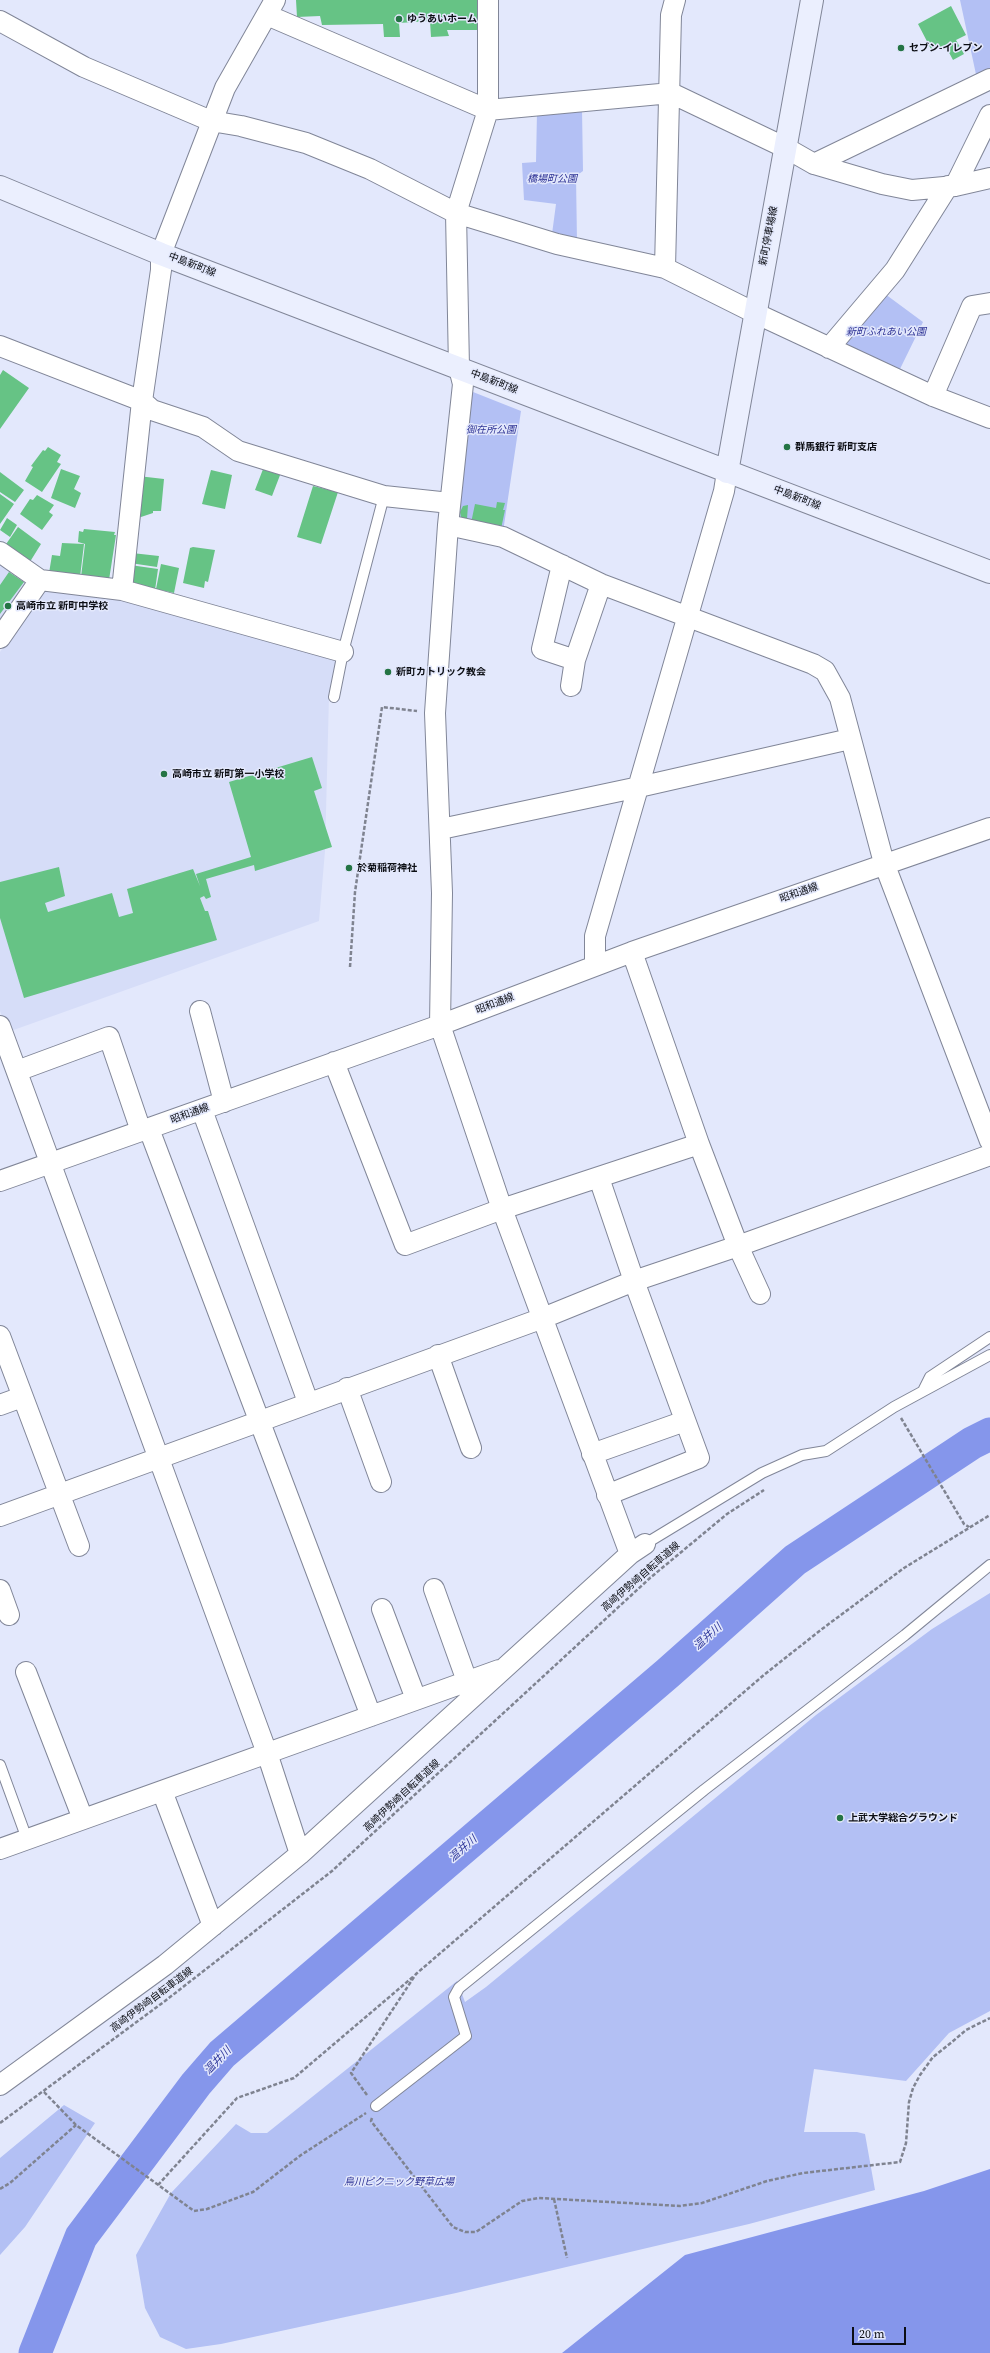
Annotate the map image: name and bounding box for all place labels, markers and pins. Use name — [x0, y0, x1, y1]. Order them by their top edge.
place label: ゆうあいホーム — [407, 13, 477, 25]
marker: ゆうあいホーム — [394, 14, 404, 24]
place label: セブン-イレブン — [909, 42, 982, 54]
marker: セブン-イレブン — [896, 43, 906, 53]
place label: 群馬銀行 新町支店 — [795, 441, 877, 453]
marker: 群馬銀行 新町支店 — [782, 442, 792, 452]
place label: 高崎市立 新町中学校 — [16, 600, 108, 612]
marker: 高崎市立 新町中学校 — [3, 601, 13, 611]
place label: 新町カトリック教会 — [396, 666, 486, 678]
marker: 新町カトリック教会 — [383, 667, 393, 677]
place label: 高崎市立 新町第一小学校 — [172, 768, 284, 780]
marker: 高崎市立 新町第一小学校 — [159, 769, 169, 779]
place label: 於菊稲荷神社 — [357, 862, 417, 874]
marker: 於菊稲荷神社 — [344, 863, 354, 873]
place label: 上武大学総合グラウンド — [848, 1812, 958, 1824]
marker: 上武大学総合グラウンド — [835, 1813, 845, 1823]

